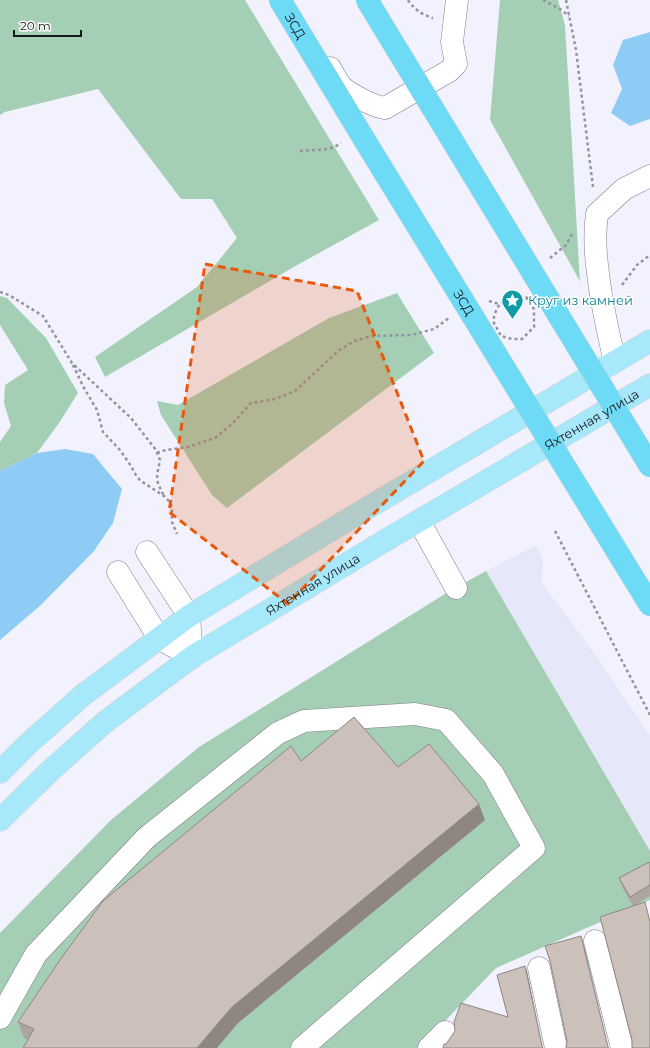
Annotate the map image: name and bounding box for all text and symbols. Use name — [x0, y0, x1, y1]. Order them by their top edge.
street label: ЗСД — [282, 10, 309, 42]
scale bar — [14, 12, 81, 38]
text: 20 m — [20, 18, 51, 33]
street label: ЗСД — [450, 286, 478, 318]
place icon: Круг из камней — [500, 287, 526, 320]
place label: Круг из камней — [528, 292, 633, 308]
street label: Яхтенная улица — [541, 385, 642, 453]
street label: Яхтенная улица — [262, 550, 363, 619]

